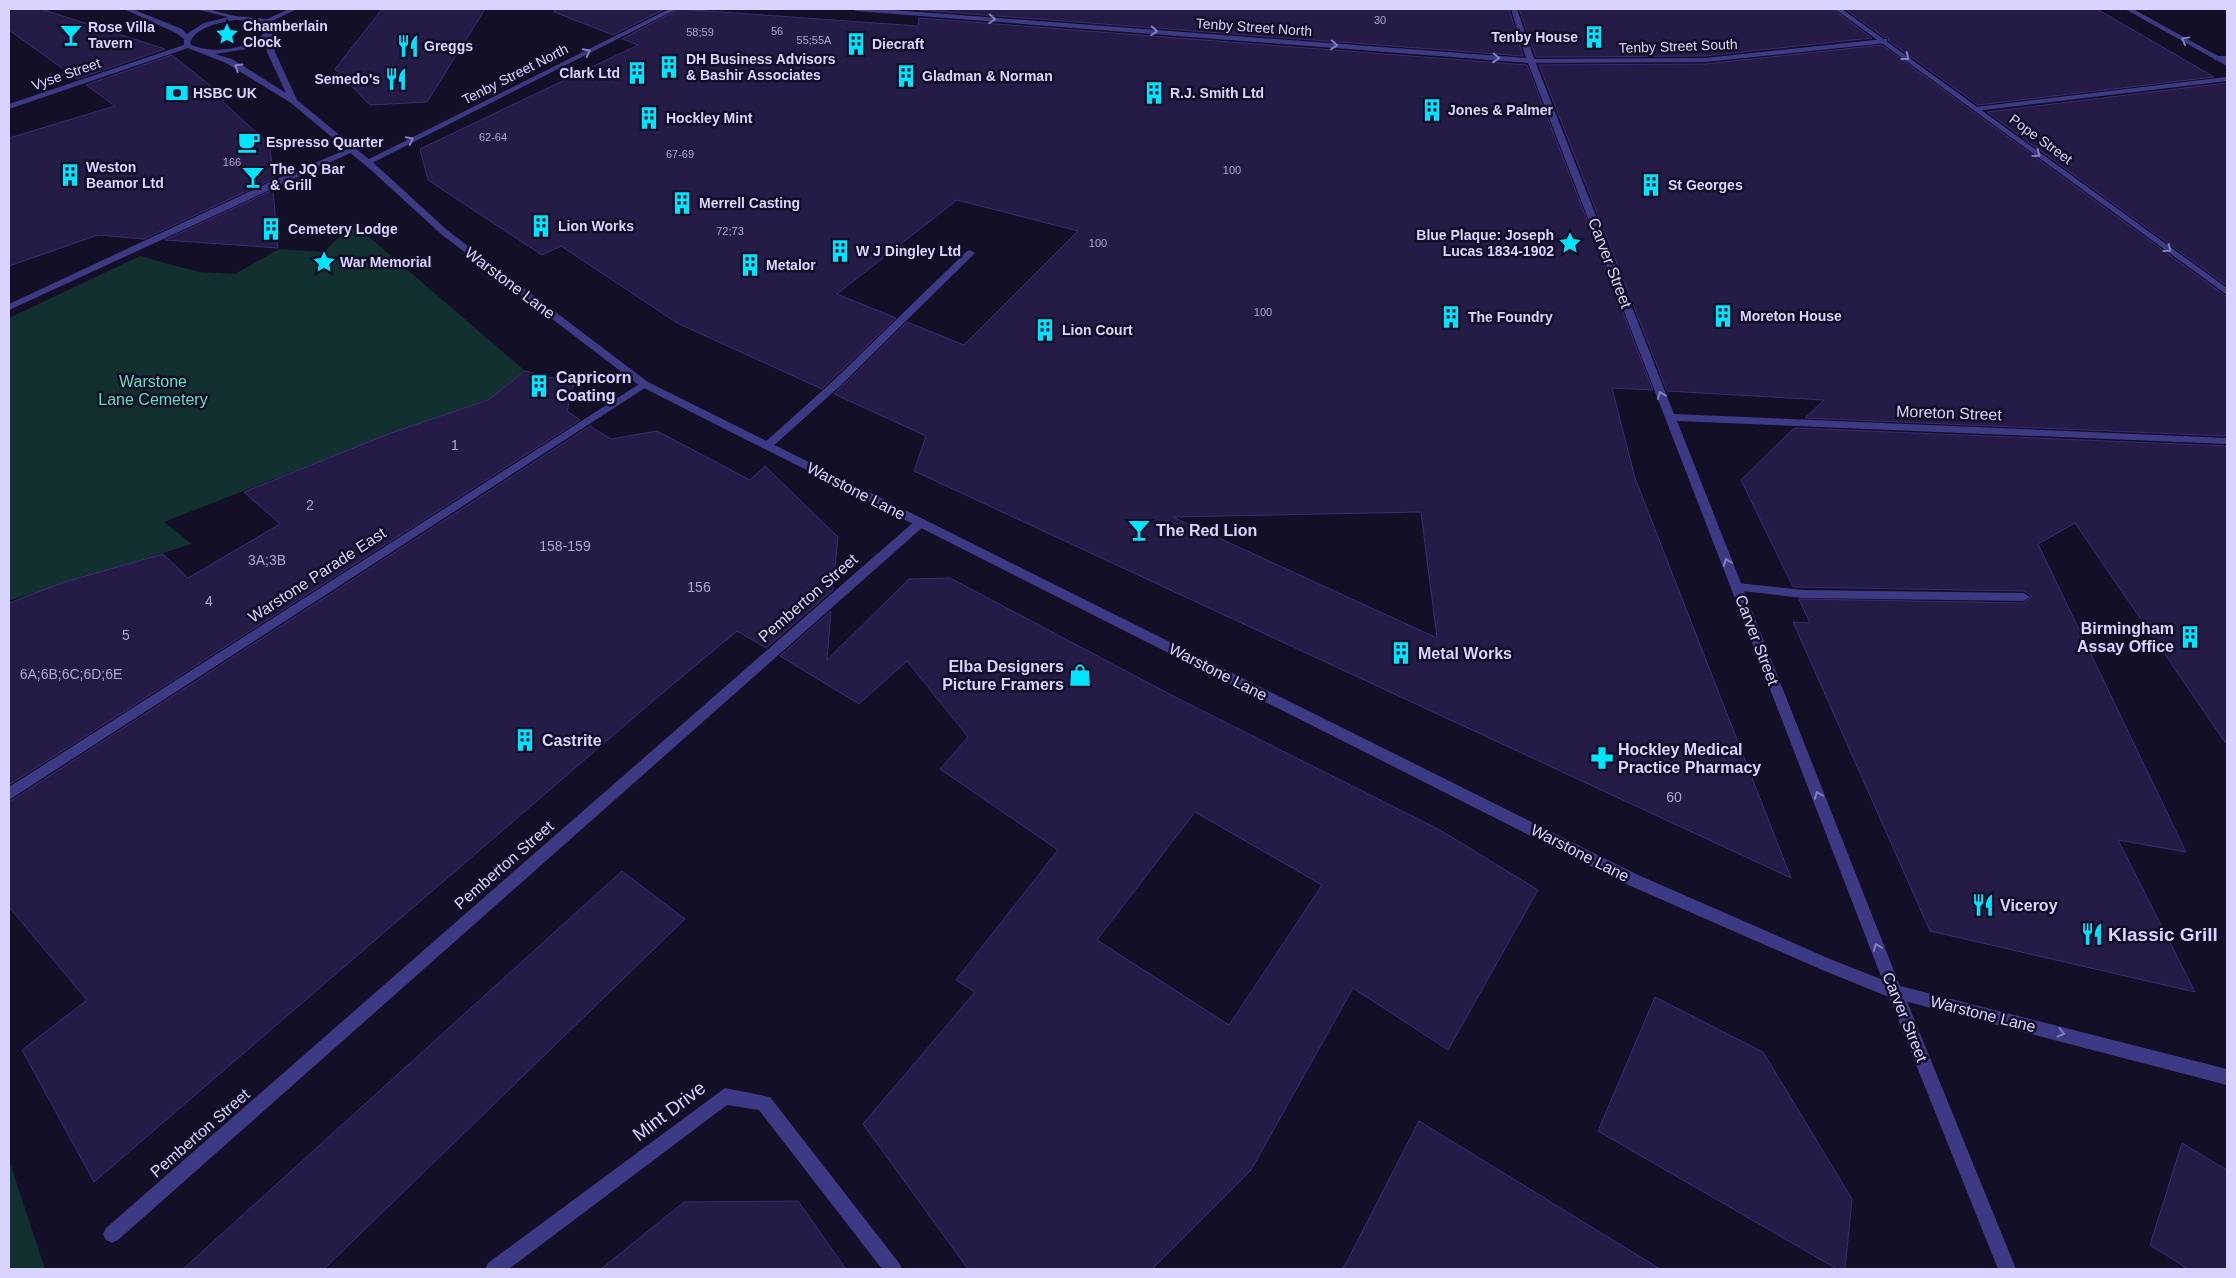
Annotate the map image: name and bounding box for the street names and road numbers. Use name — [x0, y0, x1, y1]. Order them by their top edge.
street label: Tenby Street North — [1195, 15, 1313, 39]
street label: Tenby Street South — [1618, 36, 1738, 56]
street label: Tenby Street North — [459, 40, 571, 108]
street label: Vyse Street — [29, 55, 103, 93]
street label: Pope Street — [2006, 111, 2076, 167]
street label: Carver Street — [1585, 216, 1635, 311]
street label: Warstone Lane — [462, 244, 558, 322]
street label: Moreton Street — [1896, 403, 2003, 423]
street label: Warstone Lane — [804, 459, 908, 523]
street label: Warstone Parade East — [245, 524, 389, 626]
street label: Pemberton Street — [755, 550, 861, 646]
street label: Carver Street — [1732, 593, 1782, 688]
street label: Warstone Lane — [1166, 640, 1270, 704]
street label: Pemberton Street — [451, 817, 557, 913]
street label: Warstone Lane — [1528, 821, 1632, 885]
street label: Carver Street — [1879, 970, 1931, 1065]
street label: Warstone Lane — [1929, 993, 2038, 1035]
street label: Mint Drive — [629, 1077, 709, 1145]
street label: Pemberton Street — [147, 1085, 253, 1181]

